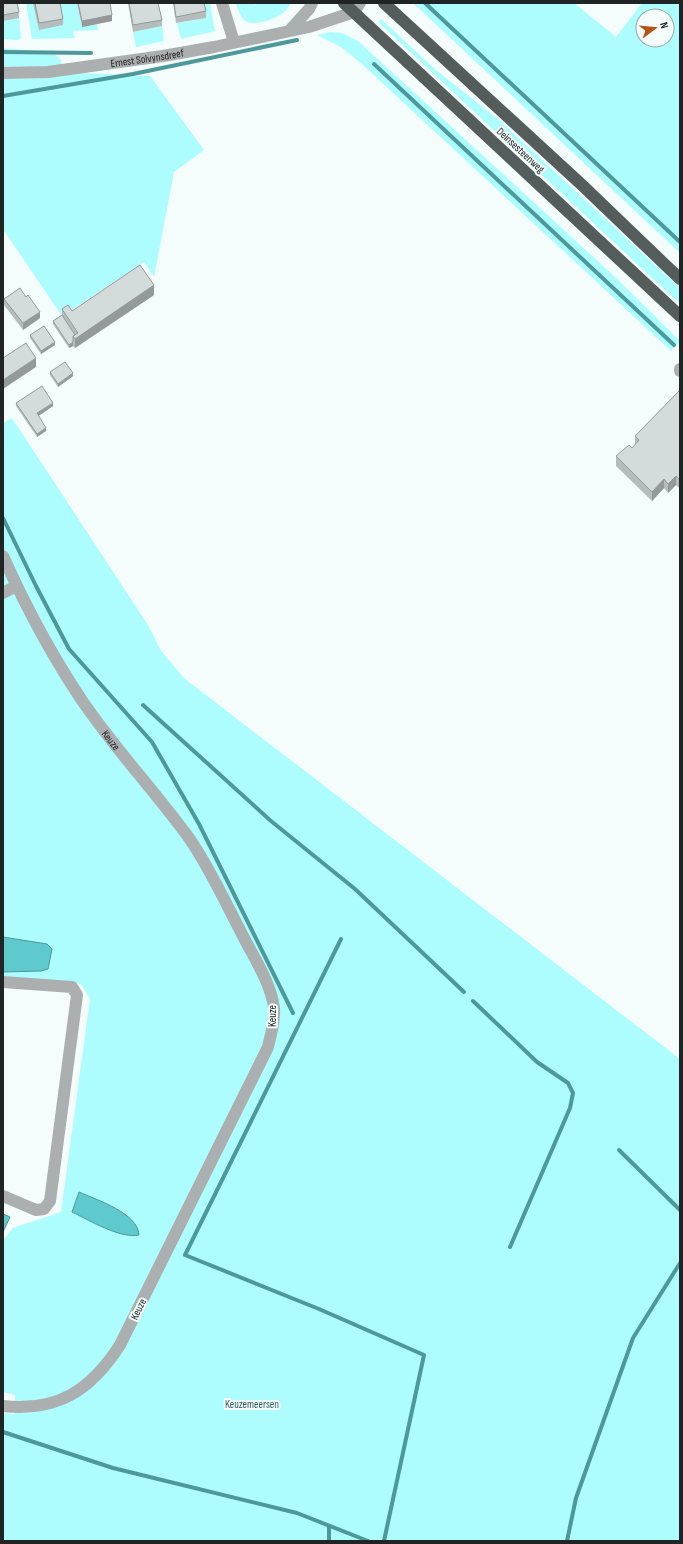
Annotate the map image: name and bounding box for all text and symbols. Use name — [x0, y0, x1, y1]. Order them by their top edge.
north arrow — [635, 8, 675, 48]
text: N — [657, 21, 671, 30]
street label: Ernest Solvynsdreef — [110, 46, 186, 70]
street label: Deinsesteenweg — [494, 125, 548, 176]
street label: Keuze — [99, 728, 123, 753]
street label: Keuze — [266, 1005, 279, 1027]
street label: Keuze — [128, 1296, 149, 1322]
park label: Keuzemeersen — [225, 1398, 279, 1411]

